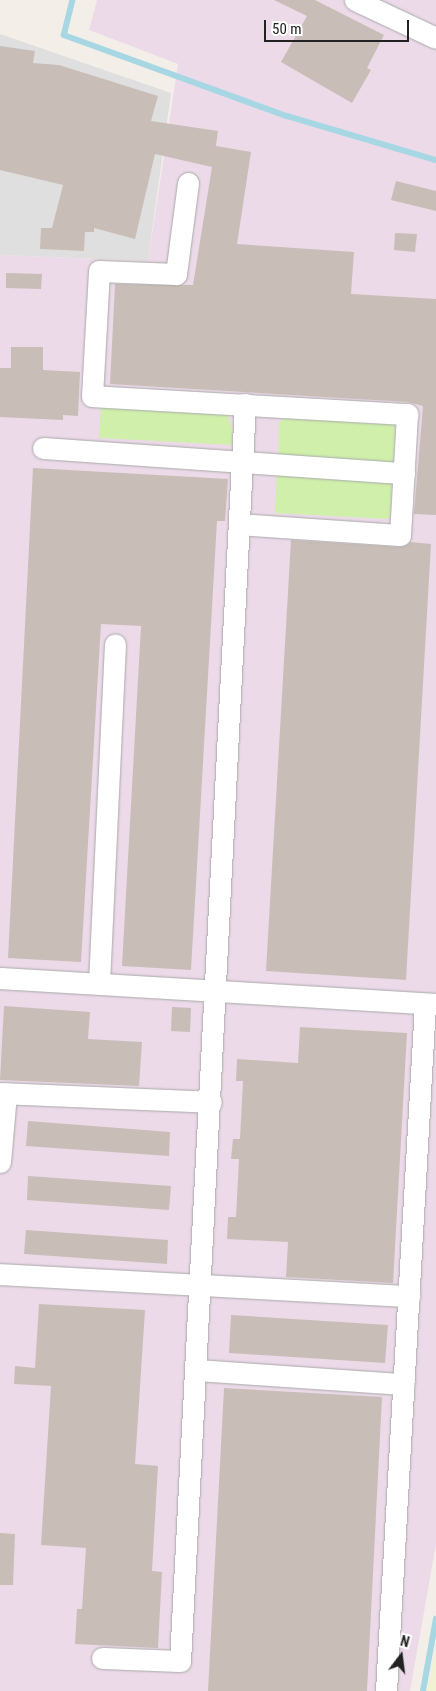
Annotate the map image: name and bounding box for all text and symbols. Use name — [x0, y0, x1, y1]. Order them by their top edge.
scale bar — [266, 10, 411, 42]
text: 50 m — [272, 20, 302, 38]
north arrow — [376, 1631, 426, 1681]
text: N — [399, 1633, 411, 1650]

